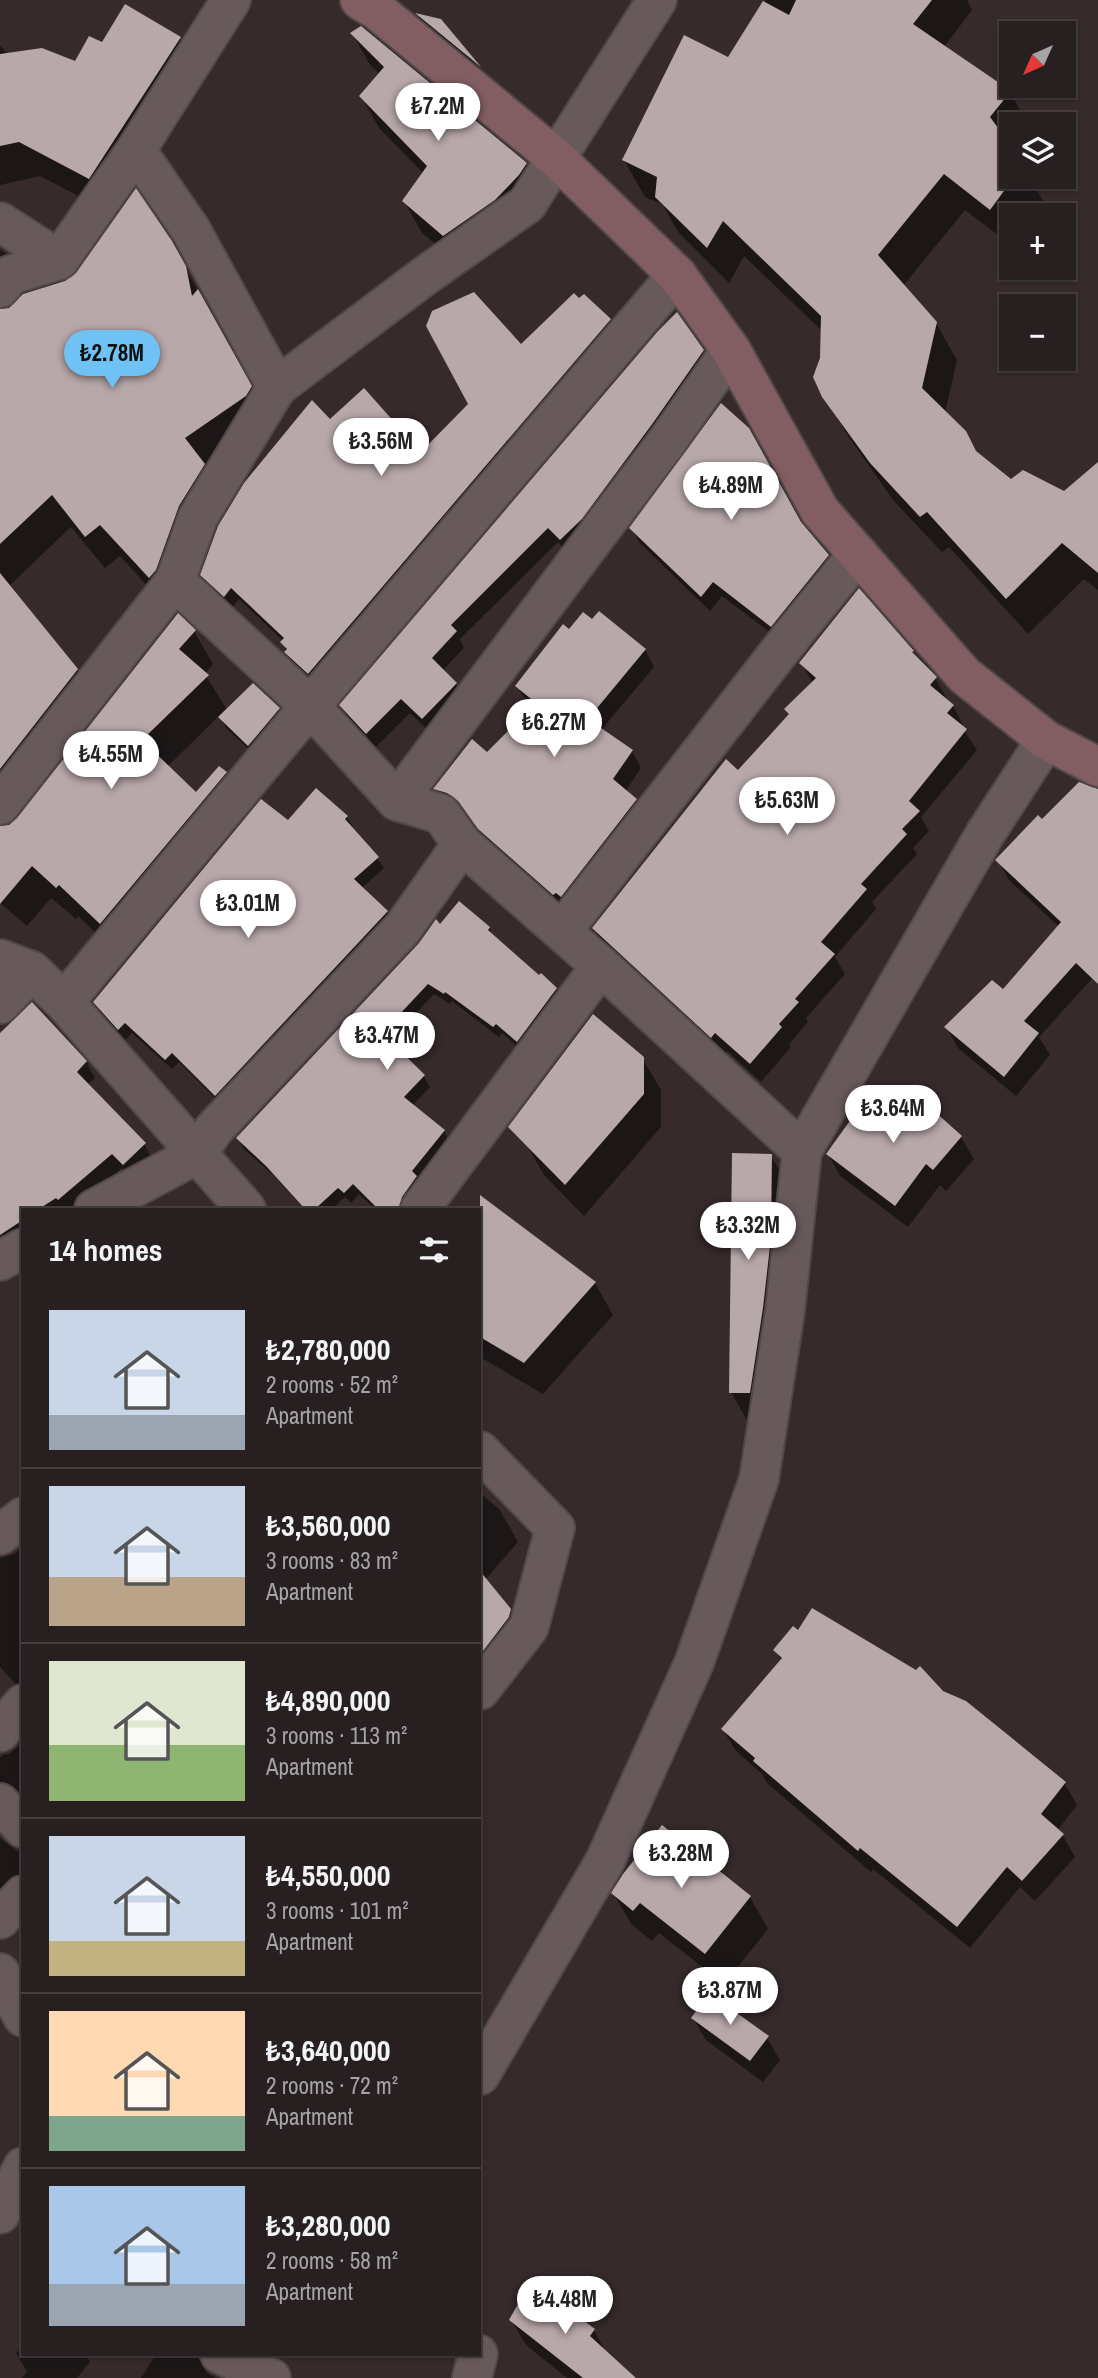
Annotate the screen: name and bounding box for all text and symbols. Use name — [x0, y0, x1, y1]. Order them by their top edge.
north arrow — [999, 21, 1076, 98]
map controls — [999, 21, 1076, 371]
pin: ₺7.2M — [389, 83, 487, 143]
text: ₺7.2M — [411, 90, 465, 121]
button: layers — [999, 112, 1076, 189]
button: + — [999, 203, 1076, 280]
button: − — [999, 294, 1076, 371]
pin: ₺2.78M — [55, 330, 169, 390]
text: ₺2.78M — [80, 337, 144, 368]
pin: ₺3.56M — [324, 419, 438, 478]
text: ₺3.56M — [349, 425, 413, 456]
pin: ₺4.89M — [674, 462, 788, 522]
text: ₺4.89M — [699, 469, 763, 500]
pin: ₺6.27M — [497, 700, 611, 759]
text: ₺6.27M — [522, 706, 586, 737]
pin: ₺4.55M — [54, 732, 168, 791]
text: ₺4.55M — [79, 738, 143, 769]
pin: ₺5.63M — [730, 778, 844, 837]
text: ₺5.63M — [755, 784, 819, 815]
pin: ₺3.01M — [191, 880, 305, 940]
text: ₺3.01M — [216, 887, 280, 918]
pin: ₺3.47M — [330, 1012, 444, 1072]
text: ₺3.47M — [355, 1019, 419, 1050]
pin: ₺3.64M — [836, 1086, 950, 1145]
text: ₺3.64M — [861, 1092, 925, 1123]
pin: ₺3.32M — [691, 1202, 805, 1262]
text: ₺3.32M — [716, 1209, 780, 1240]
text: 14 homes — [49, 1230, 163, 1270]
icon: filters — [415, 1231, 453, 1269]
text: ₺2,780,000 — [266, 1329, 390, 1369]
icon: home — [105, 1338, 189, 1422]
text: 2 rooms · 52 m² — [266, 1369, 398, 1400]
text: Apartment — [266, 1400, 353, 1431]
text: ₺3,560,000 — [266, 1505, 390, 1545]
icon: home — [105, 1514, 189, 1598]
text: 3 rooms · 83 m² — [266, 1545, 398, 1576]
text: Apartment — [266, 1576, 353, 1607]
text: ₺4,890,000 — [266, 1680, 390, 1720]
icon: home — [105, 1689, 189, 1773]
text: 3 rooms · 113 m² — [266, 1720, 407, 1751]
text: Apartment — [266, 1751, 353, 1782]
pin: ₺3.28M — [624, 1830, 738, 1890]
text: ₺3.28M — [649, 1837, 713, 1868]
text: ₺4,550,000 — [266, 1855, 390, 1895]
icon: home — [105, 1864, 189, 1948]
text: 3 rooms · 101 m² — [266, 1895, 409, 1926]
text: Apartment — [266, 1926, 353, 1957]
pin: ₺3.87M — [673, 1968, 787, 2027]
text: ₺3.87M — [698, 1974, 762, 2005]
text: ₺3,640,000 — [266, 2030, 390, 2070]
icon: home — [105, 2039, 189, 2123]
text: 2 rooms · 72 m² — [266, 2070, 398, 2101]
text: Apartment — [266, 2101, 353, 2132]
text: ₺3,280,000 — [266, 2205, 390, 2245]
icon: home — [105, 2214, 189, 2298]
text: 2 rooms · 58 m² — [266, 2245, 398, 2276]
text: Apartment — [266, 2276, 353, 2307]
pin: ₺4.48M — [508, 2276, 622, 2336]
text: ₺4.48M — [533, 2283, 597, 2314]

